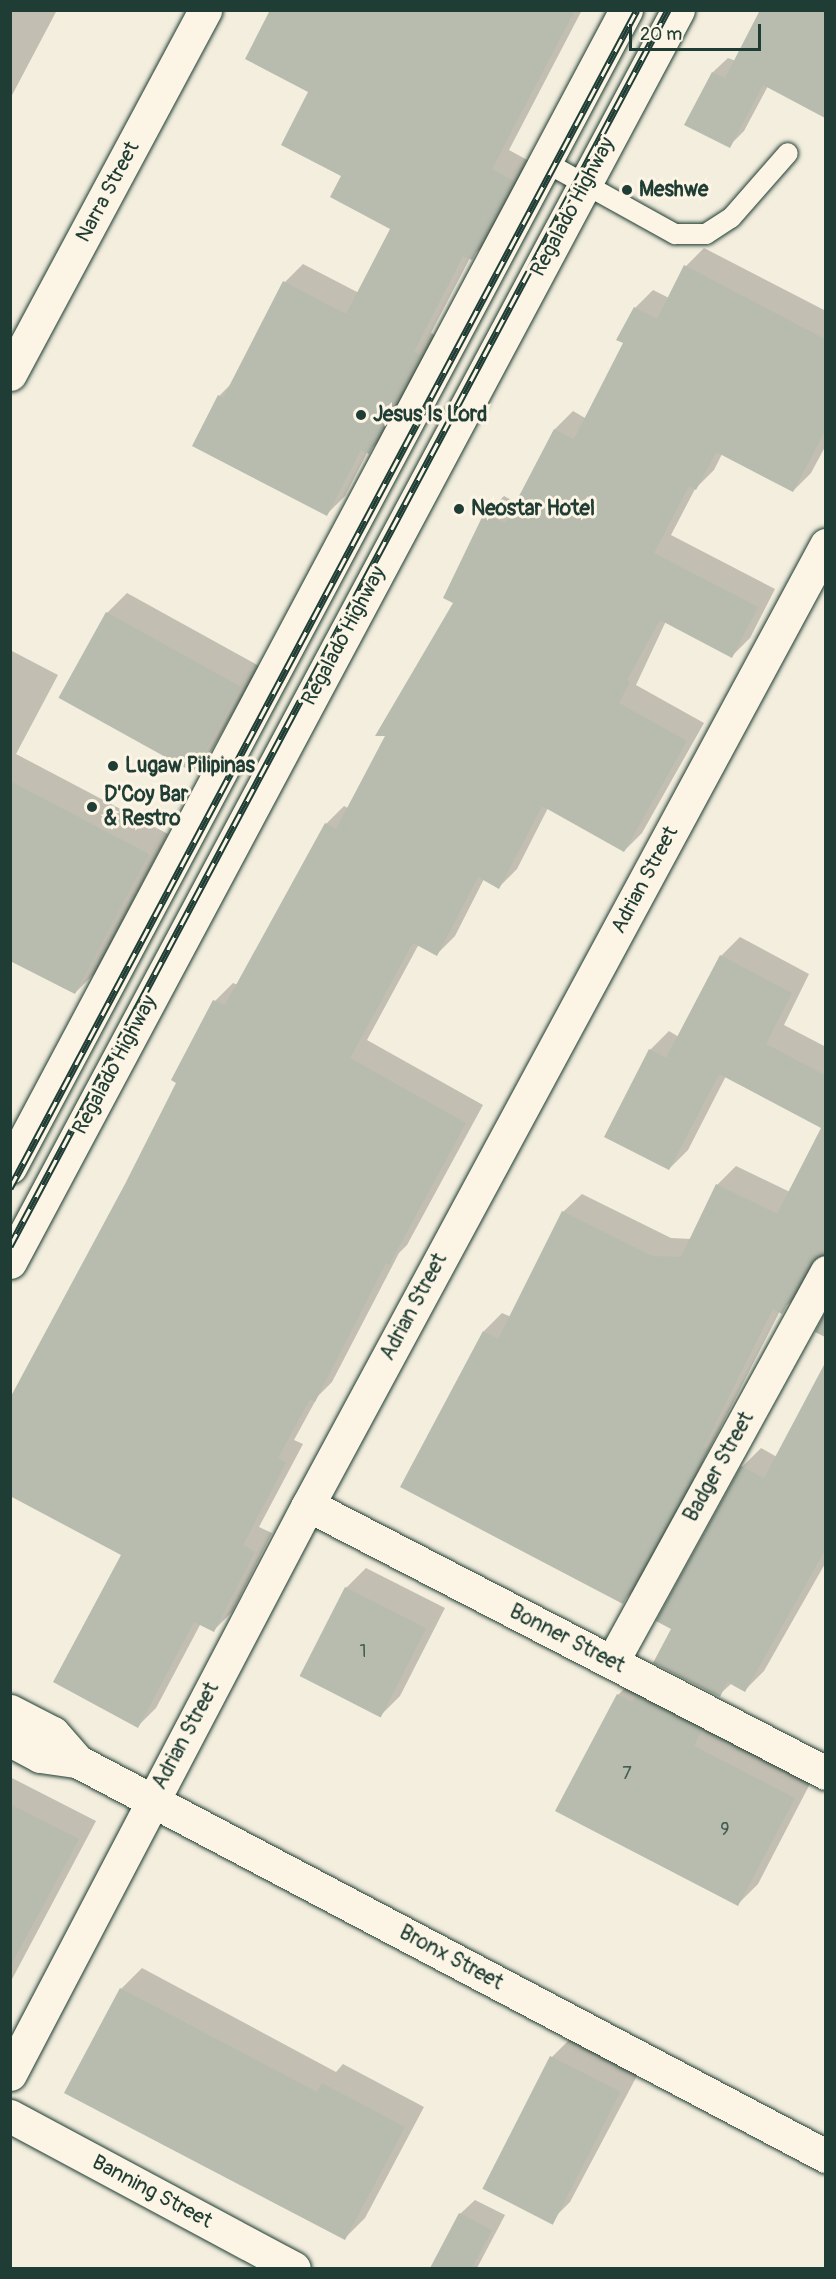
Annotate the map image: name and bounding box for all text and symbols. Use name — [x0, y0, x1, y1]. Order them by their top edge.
scale bar — [632, 12, 764, 50]
text: 20 m — [640, 23, 682, 46]
street label: Regalado Highway — [526, 133, 620, 281]
street label: Narra Street — [71, 137, 145, 247]
place label: Meshwe — [639, 177, 708, 203]
marker: Meshwe — [620, 183, 634, 197]
place label: Jesus Is Lord — [373, 402, 487, 428]
marker: Jesus Is Lord — [354, 408, 368, 422]
place label: Neostar Hotel — [471, 496, 595, 522]
marker: Neostar Hotel — [452, 502, 466, 516]
street label: Regalado Highway — [297, 562, 391, 710]
place label: Lugaw Pilipinas — [125, 753, 255, 779]
marker: Lugaw Pilipinas — [106, 759, 120, 773]
place label: D'Coy Bar & Restro — [104, 782, 188, 832]
marker: D'Coy Bar & Restro — [85, 800, 99, 814]
street label: Adrian Street — [606, 822, 684, 938]
street label: Regalado Highway — [68, 991, 162, 1139]
street label: Adrian Street — [375, 1249, 453, 1365]
street label: Badger Street — [678, 1408, 760, 1526]
street label: Bonner Street — [505, 1599, 629, 1679]
house number: 1 — [359, 1641, 367, 1663]
street label: Adrian Street — [147, 1678, 225, 1794]
house number: 7 — [622, 1763, 632, 1785]
house number: 9 — [720, 1819, 730, 1841]
street label: Bronx Street — [395, 1920, 507, 1996]
street label: Banning Street — [88, 2150, 216, 2234]

